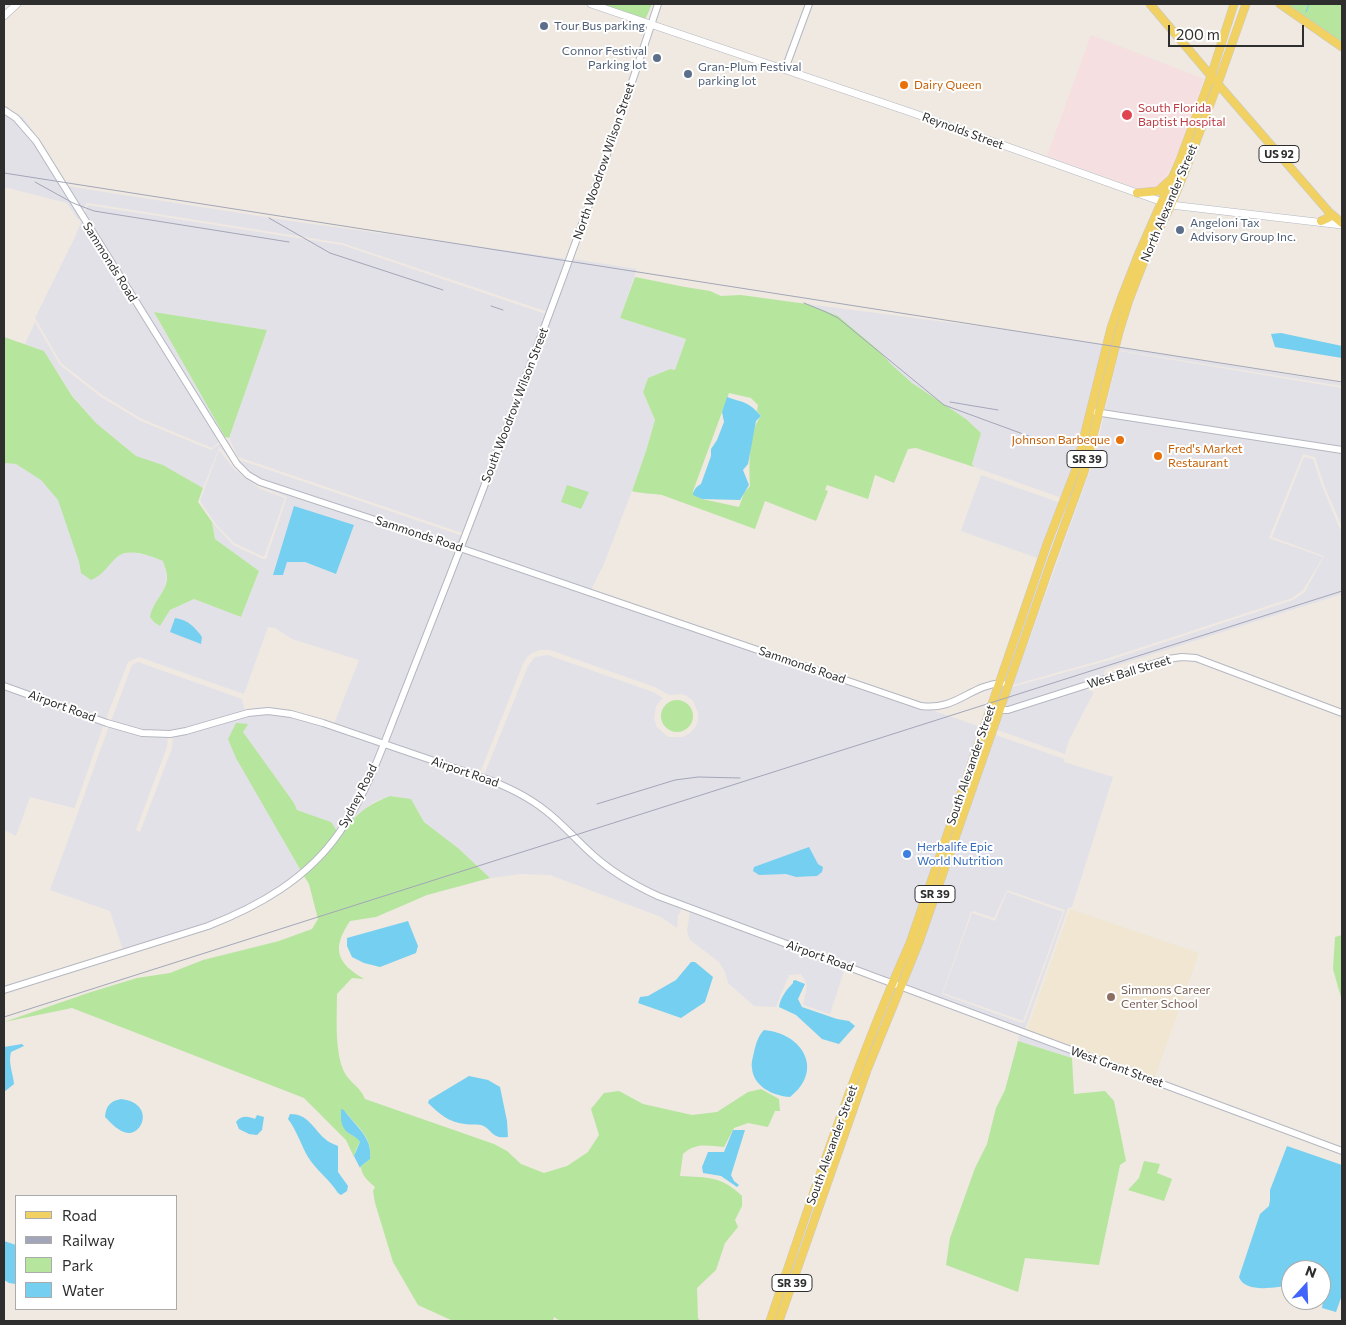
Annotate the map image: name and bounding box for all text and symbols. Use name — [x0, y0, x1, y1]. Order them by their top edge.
scale bar — [1171, 15, 1307, 47]
place label: Tour Bus parking — [554, 19, 645, 33]
marker: Tour Bus parking — [538, 20, 550, 32]
text: 200 m — [1176, 25, 1220, 43]
place label: Connor Festival Parking lot — [562, 44, 647, 72]
marker: Connor Festival Parking lot — [651, 52, 663, 64]
place label: Gran-Plum Festival parking lot — [698, 60, 801, 88]
marker: Gran-Plum Festival parking lot — [682, 68, 694, 80]
place label: Dairy Queen — [914, 78, 982, 92]
marker: Dairy Queen — [898, 79, 910, 91]
street label: North Woodrow Wilson Street — [570, 81, 638, 241]
place label: South Florida Baptist Hospital — [1138, 101, 1226, 129]
marker: South Florida Baptist Hospital — [1120, 108, 1134, 122]
street label: Reynolds Street — [920, 110, 1006, 152]
street label: North Alexander Street — [1138, 142, 1200, 264]
road number: US 92 — [1259, 146, 1299, 162]
place label: Angeloni Tax Advisory Group Inc. — [1190, 216, 1296, 244]
street label: Sammonds Road — [80, 220, 140, 304]
marker: Angeloni Tax Advisory Group Inc. — [1174, 224, 1186, 236]
street label: South Woodrow Wilson Street — [479, 325, 551, 485]
place label: Johnson Barbeque — [1011, 433, 1110, 447]
marker: Johnson Barbeque — [1114, 434, 1126, 446]
place label: Fred's Market Restaurant — [1168, 442, 1243, 470]
road number: SR 39 — [1067, 450, 1107, 468]
marker: Fred's Market Restaurant — [1152, 450, 1164, 462]
street label: Sammonds Road — [373, 513, 465, 555]
street label: Sammonds Road — [757, 643, 847, 687]
street label: West Ball Street — [1085, 652, 1173, 692]
street label: Airport Road — [26, 687, 98, 725]
street label: South Alexander Street — [944, 703, 998, 827]
street label: Airport Road — [429, 754, 501, 790]
street label: Sydney Road — [336, 762, 380, 830]
place label: Herbalife Epic World Nutrition — [917, 840, 1003, 868]
marker: Herbalife Epic World Nutrition — [901, 848, 913, 860]
road number: SR 39 — [915, 886, 955, 902]
street label: Airport Road — [784, 937, 856, 975]
place label: Simmons Career Center School — [1121, 983, 1210, 1011]
marker: Simmons Career Center School — [1105, 991, 1117, 1003]
street label: West Grant Street — [1068, 1043, 1166, 1091]
street label: South Alexander Street — [804, 1083, 860, 1207]
legend — [15, 1195, 178, 1310]
text: Road — [62, 1206, 97, 1224]
text: Railway — [62, 1231, 115, 1249]
text: Park — [62, 1256, 93, 1274]
north arrow — [1281, 1260, 1331, 1310]
text: N — [1303, 1262, 1319, 1281]
road number: SR 39 — [772, 1275, 812, 1292]
text: Water — [62, 1281, 104, 1299]

